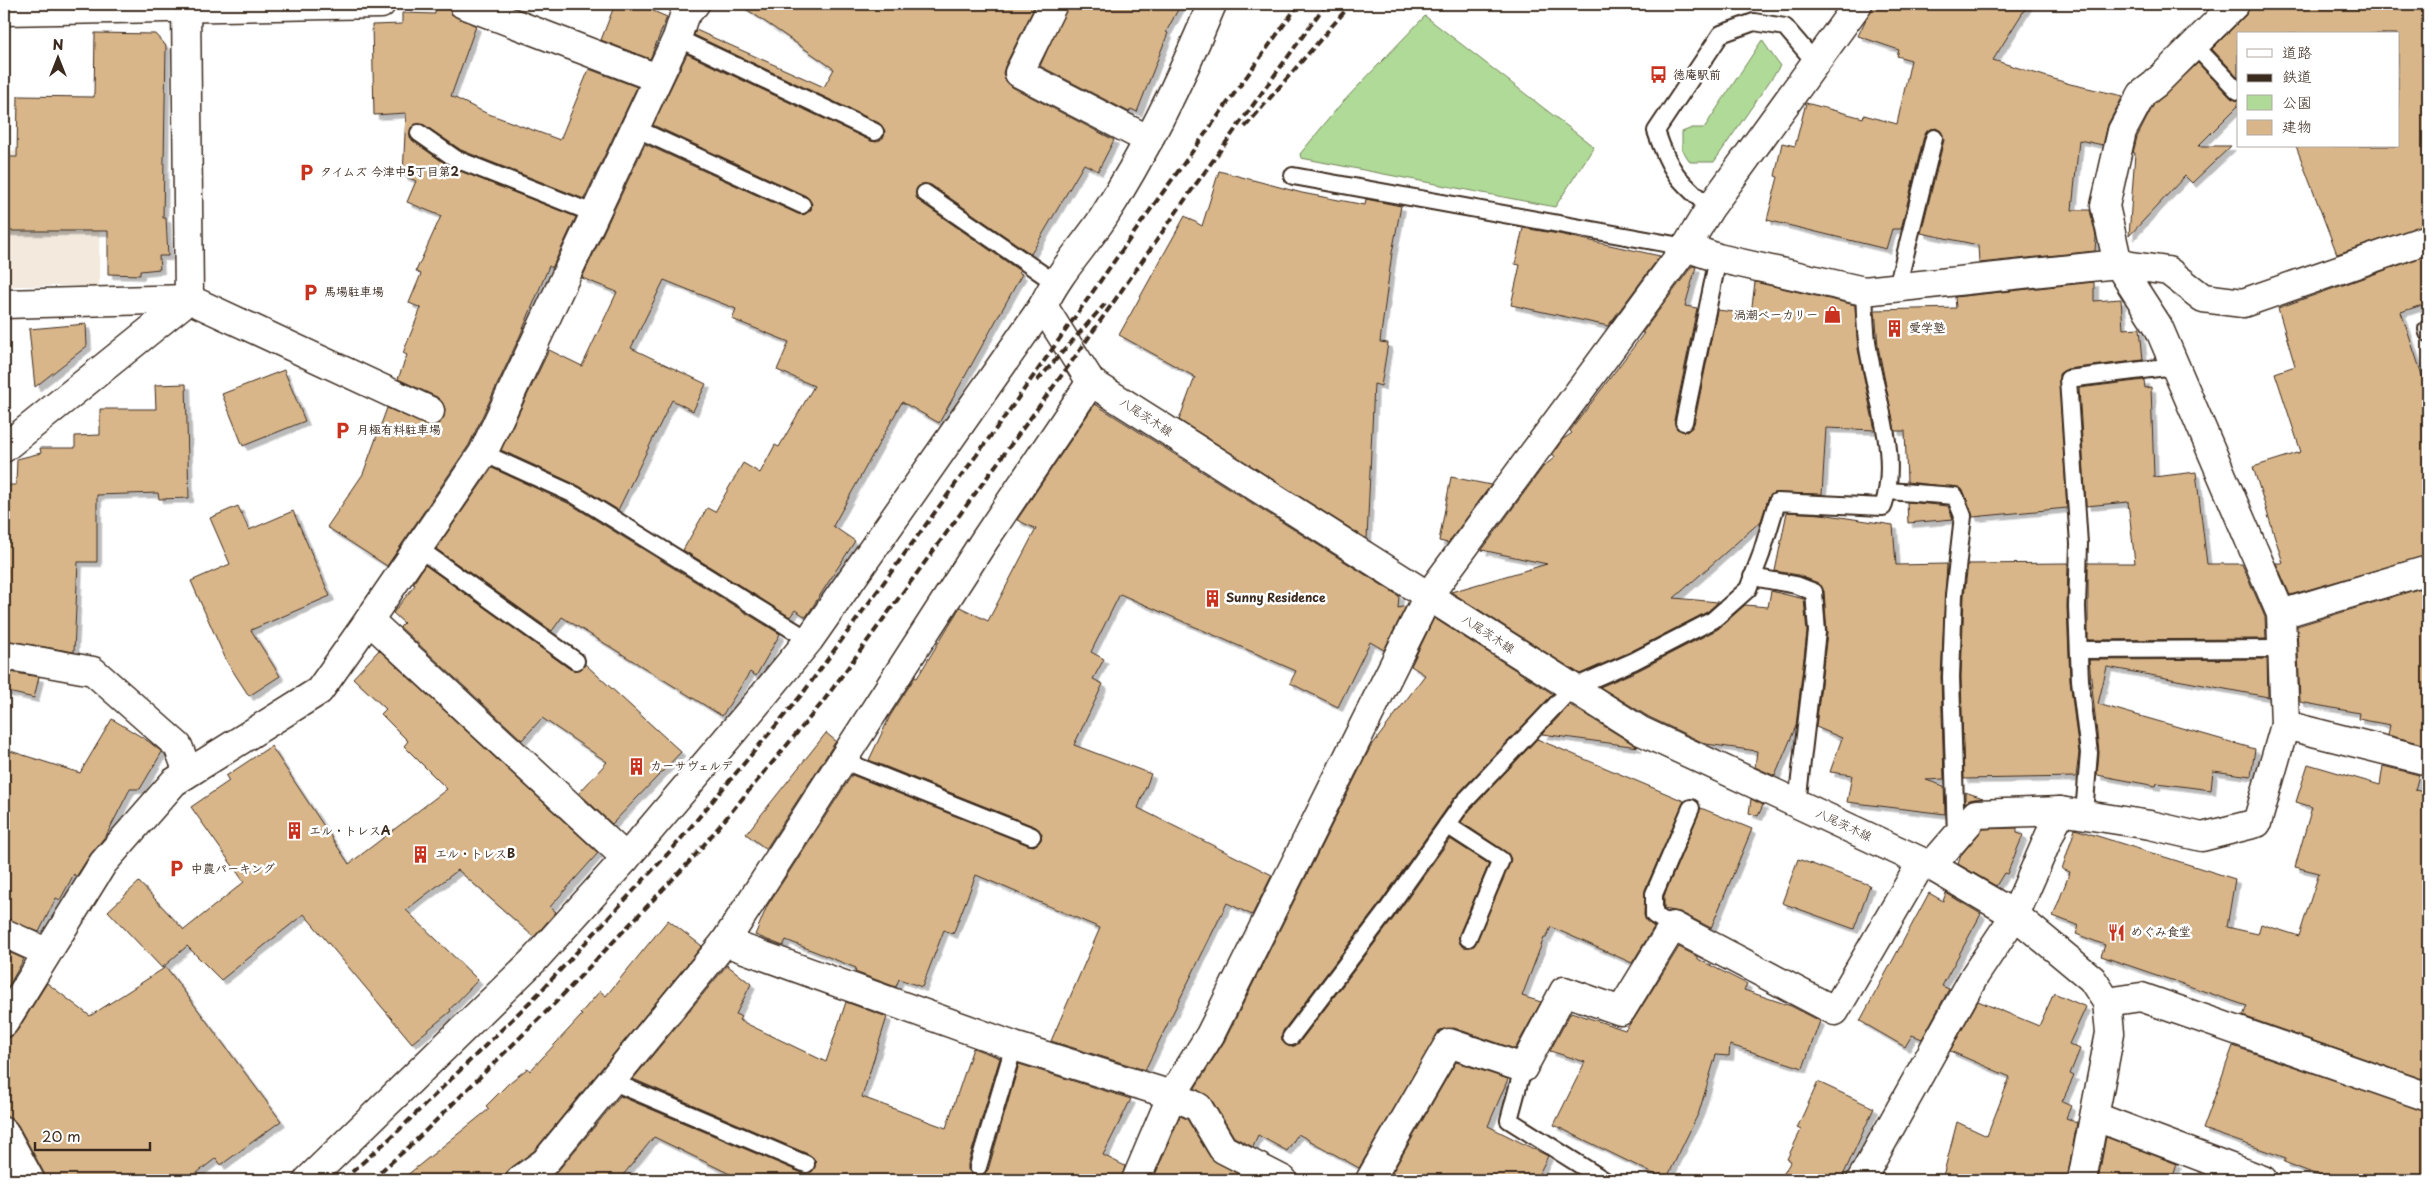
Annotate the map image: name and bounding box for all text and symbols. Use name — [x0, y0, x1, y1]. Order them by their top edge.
north arrow — [32, 32, 82, 82]
legend — [2237, 32, 2400, 148]
text: N — [52, 34, 64, 55]
text: 道路 — [2282, 40, 2312, 63]
text: 鉄道 — [2282, 64, 2312, 87]
bus stop icon: 徳庵駅前 — [1649, 65, 1669, 85]
place label: 徳庵駅前 — [1673, 65, 1721, 83]
text: 公園 — [2282, 90, 2312, 113]
text: 建物 — [2282, 114, 2312, 137]
parking icon: タイムズ 今津中5丁目第2 — [296, 162, 316, 182]
place label: タイムズ 今津中5丁目第2 — [320, 162, 460, 180]
parking icon: 馬場駐車場 — [300, 282, 320, 302]
place label: 馬場駐車場 — [324, 282, 384, 300]
place label: 渦潮ベーカリー — [1734, 305, 1818, 323]
shop icon: 渦潮ベーカリー — [1822, 305, 1842, 325]
building icon: 愛学塾 — [1885, 318, 1905, 338]
place label: 愛学塾 — [1909, 318, 1945, 336]
street label: 八尾茨木線 — [1116, 392, 1177, 440]
parking icon: 月極有料駐車場 — [333, 420, 353, 440]
place label: 月極有料駐車場 — [357, 420, 441, 438]
building icon: Sunny Residence — [1202, 588, 1222, 608]
place label: Sunny Residence — [1226, 588, 1326, 606]
street label: 八尾茨木線 — [1458, 609, 1519, 657]
building icon: カーサヴェルデ — [626, 756, 646, 776]
place label: カーサヴェルデ — [650, 756, 733, 774]
street label: 八尾茨木線 — [1813, 803, 1875, 845]
building icon: エル・トレスA — [285, 821, 305, 841]
place label: エル・トレスA — [309, 821, 391, 839]
building icon: エル・トレスB — [411, 844, 431, 864]
place label: エル・トレスB — [435, 844, 515, 862]
parking icon: 中農パーキング — [167, 859, 187, 879]
place label: 中農パーキング — [191, 859, 275, 877]
restaurant icon: めぐみ食堂 — [2107, 922, 2127, 942]
place label: めぐみ食堂 — [2131, 922, 2191, 940]
scale bar — [35, 1119, 150, 1151]
text: 20 m — [42, 1124, 81, 1147]

